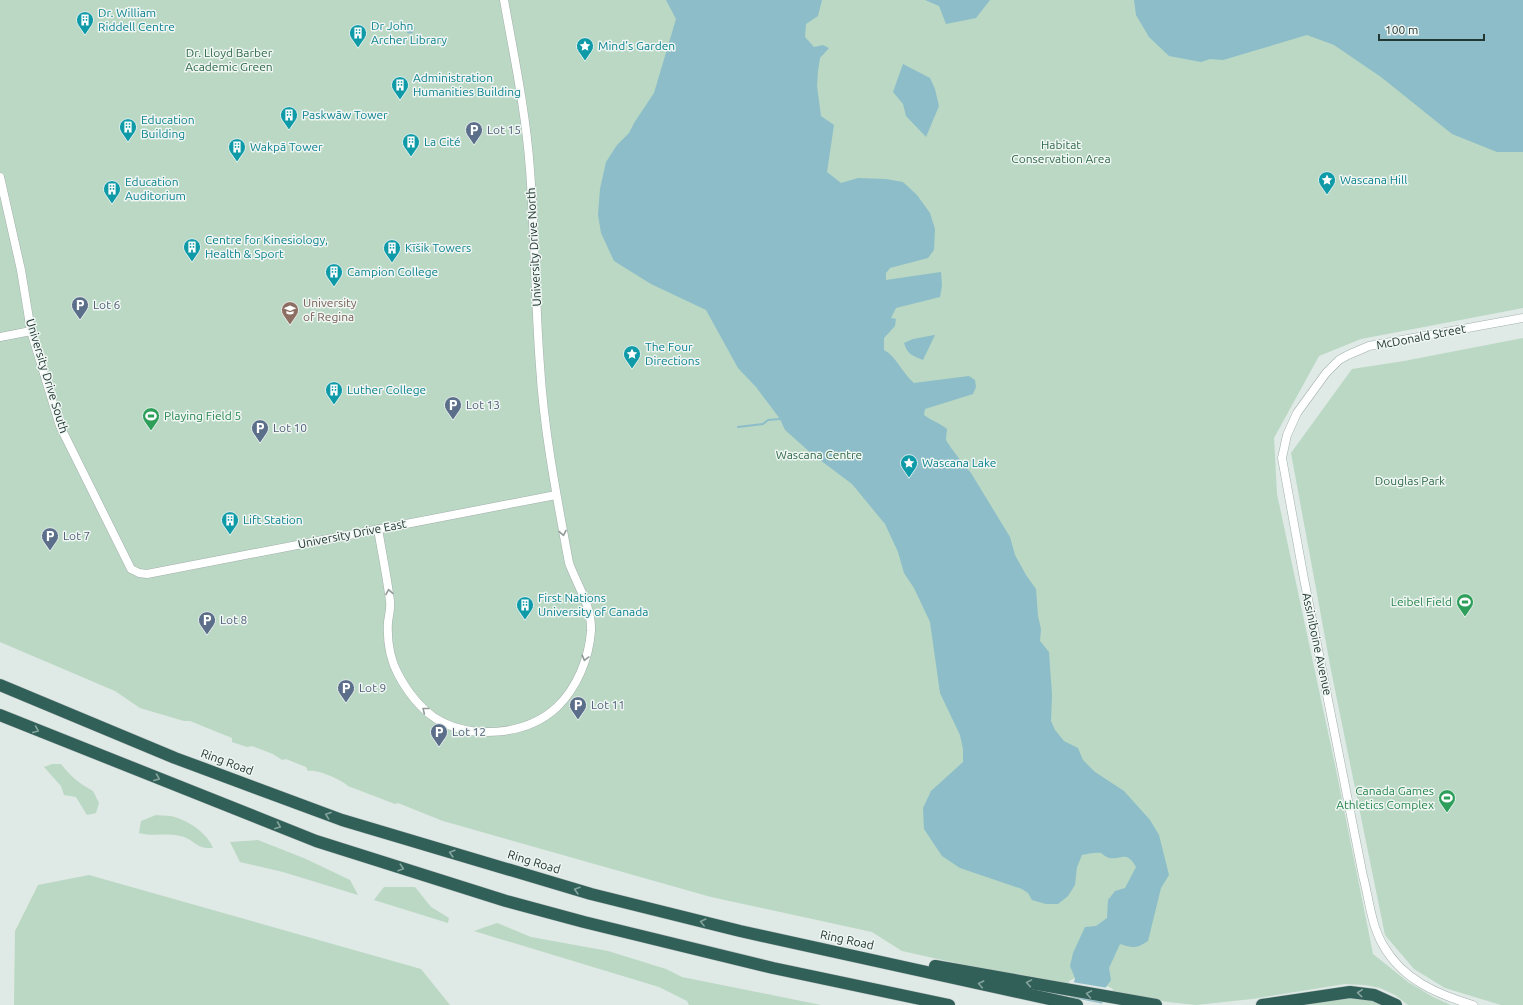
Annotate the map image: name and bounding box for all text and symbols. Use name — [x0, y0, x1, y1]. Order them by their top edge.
place label: Dr. William Riddell Centre — [98, 6, 175, 33]
building icon: Dr. William Riddell Centre — [75, 10, 95, 35]
scale bar — [1379, 16, 1484, 42]
place label: Dr John Archer Library — [371, 19, 447, 46]
building icon: Dr John Archer Library — [348, 23, 368, 48]
text: 100 m — [1385, 23, 1418, 36]
place icon: Mind's Garden — [575, 36, 595, 61]
place label: Mind's Garden — [598, 39, 675, 52]
park label: Dr. Lloyd Barber Academic Green — [185, 46, 273, 73]
place label: Administration Humanities Building — [413, 71, 521, 98]
building icon: Administration Humanities Building — [390, 75, 410, 100]
building icon: Paskwāw Tower — [279, 105, 299, 130]
place label: Paskwāw Tower — [302, 108, 388, 121]
place label: Education Building — [141, 113, 195, 140]
building icon: Education Building — [118, 117, 138, 142]
parking icon: Lot 15 — [464, 120, 484, 145]
place label: Lot 15 — [487, 123, 521, 136]
building icon: La Cité — [401, 132, 421, 157]
place label: La Cité — [424, 135, 461, 148]
building icon: Wakpā Tower — [227, 137, 247, 162]
park label: Habitat Conservation Area — [1011, 138, 1111, 165]
place label: Wakpā Tower — [250, 140, 323, 153]
place icon: Wascana Hill — [1317, 170, 1337, 195]
place label: Wascana Hill — [1340, 173, 1407, 186]
place label: Education Auditorium — [125, 175, 186, 202]
building icon: Education Auditorium — [102, 179, 122, 204]
street label: University Drive North — [524, 187, 543, 307]
place label: Centre for Kinesiology, Health & Sport — [205, 233, 328, 260]
building icon: Centre for Kinesiology, Health & Sport — [182, 237, 202, 262]
building icon: Kīšik Towers — [382, 238, 402, 263]
place label: Kīšik Towers — [405, 241, 471, 254]
building icon: Campion College — [324, 262, 344, 287]
place label: Campion College — [347, 265, 438, 278]
parking icon: Lot 6 — [70, 295, 90, 320]
place label: University of Regina — [303, 296, 357, 323]
place label: Lot 6 — [93, 298, 121, 311]
school or university icon: University of Regina — [280, 300, 300, 325]
street label: University Drive South — [24, 317, 71, 435]
street label: McDonald Street — [1375, 321, 1467, 352]
place label: The Four Directions — [645, 340, 700, 367]
place icon: The Four Directions — [622, 344, 642, 369]
building icon: Luther College — [324, 380, 344, 405]
place label: Luther College — [347, 383, 426, 396]
parking icon: Lot 13 — [443, 395, 463, 420]
place label: Lot 13 — [466, 398, 500, 411]
sports icon: Playing Field 5 — [141, 406, 161, 431]
place label: Playing Field 5 — [164, 409, 241, 422]
parking icon: Lot 10 — [250, 418, 270, 443]
place label: Lot 10 — [273, 421, 307, 434]
park label: Wascana Centre — [776, 448, 862, 461]
place icon: Wascana Lake — [899, 453, 919, 478]
place label: Wascana Lake — [922, 456, 997, 469]
park label: Douglas Park — [1375, 474, 1445, 487]
building icon: Lift Station — [220, 510, 240, 535]
place label: Lift Station — [243, 513, 303, 526]
street label: University Drive East — [297, 517, 408, 550]
parking icon: Lot 7 — [40, 526, 60, 551]
place label: Lot 7 — [63, 529, 90, 542]
one-way arrow — [559, 530, 567, 537]
one-way arrow — [385, 588, 393, 595]
place label: First Nations University of Canada — [538, 591, 648, 618]
street label: Assiniboine Avenue — [1300, 591, 1335, 696]
sports icon: Leibel Field — [1455, 592, 1475, 617]
building icon: First Nations University of Canada — [515, 595, 535, 620]
place label: Leibel Field — [1391, 595, 1452, 608]
parking icon: Lot 8 — [197, 610, 217, 635]
place label: Lot 8 — [220, 613, 248, 626]
one-way arrow — [581, 654, 590, 661]
parking icon: Lot 9 — [336, 678, 356, 703]
place label: Lot 9 — [359, 681, 386, 694]
parking icon: Lot 11 — [568, 695, 588, 720]
place label: Lot 11 — [591, 698, 625, 711]
one-way arrow — [423, 708, 430, 715]
parking icon: Lot 12 — [429, 722, 449, 747]
one-way arrow — [32, 725, 39, 733]
place label: Lot 12 — [452, 725, 486, 738]
street label: Ring Road — [199, 746, 255, 777]
one-way arrow — [153, 774, 160, 782]
place label: Canada Games Athletics Complex — [1336, 784, 1434, 811]
sports icon: Canada Games Athletics Complex — [1437, 788, 1457, 813]
one-way arrow — [324, 811, 331, 819]
one-way arrow — [274, 821, 281, 829]
street label: Ring Road — [506, 847, 562, 876]
one-way arrow — [449, 849, 456, 858]
one-way arrow — [397, 863, 404, 872]
one-way arrow — [573, 886, 580, 895]
one-way arrow — [699, 918, 706, 927]
street label: Ring Road — [819, 927, 875, 952]
one-way arrow — [1026, 979, 1032, 987]
one-way arrow — [978, 981, 984, 989]
one-way arrow — [1357, 989, 1363, 998]
one-way arrow — [1086, 990, 1093, 998]

